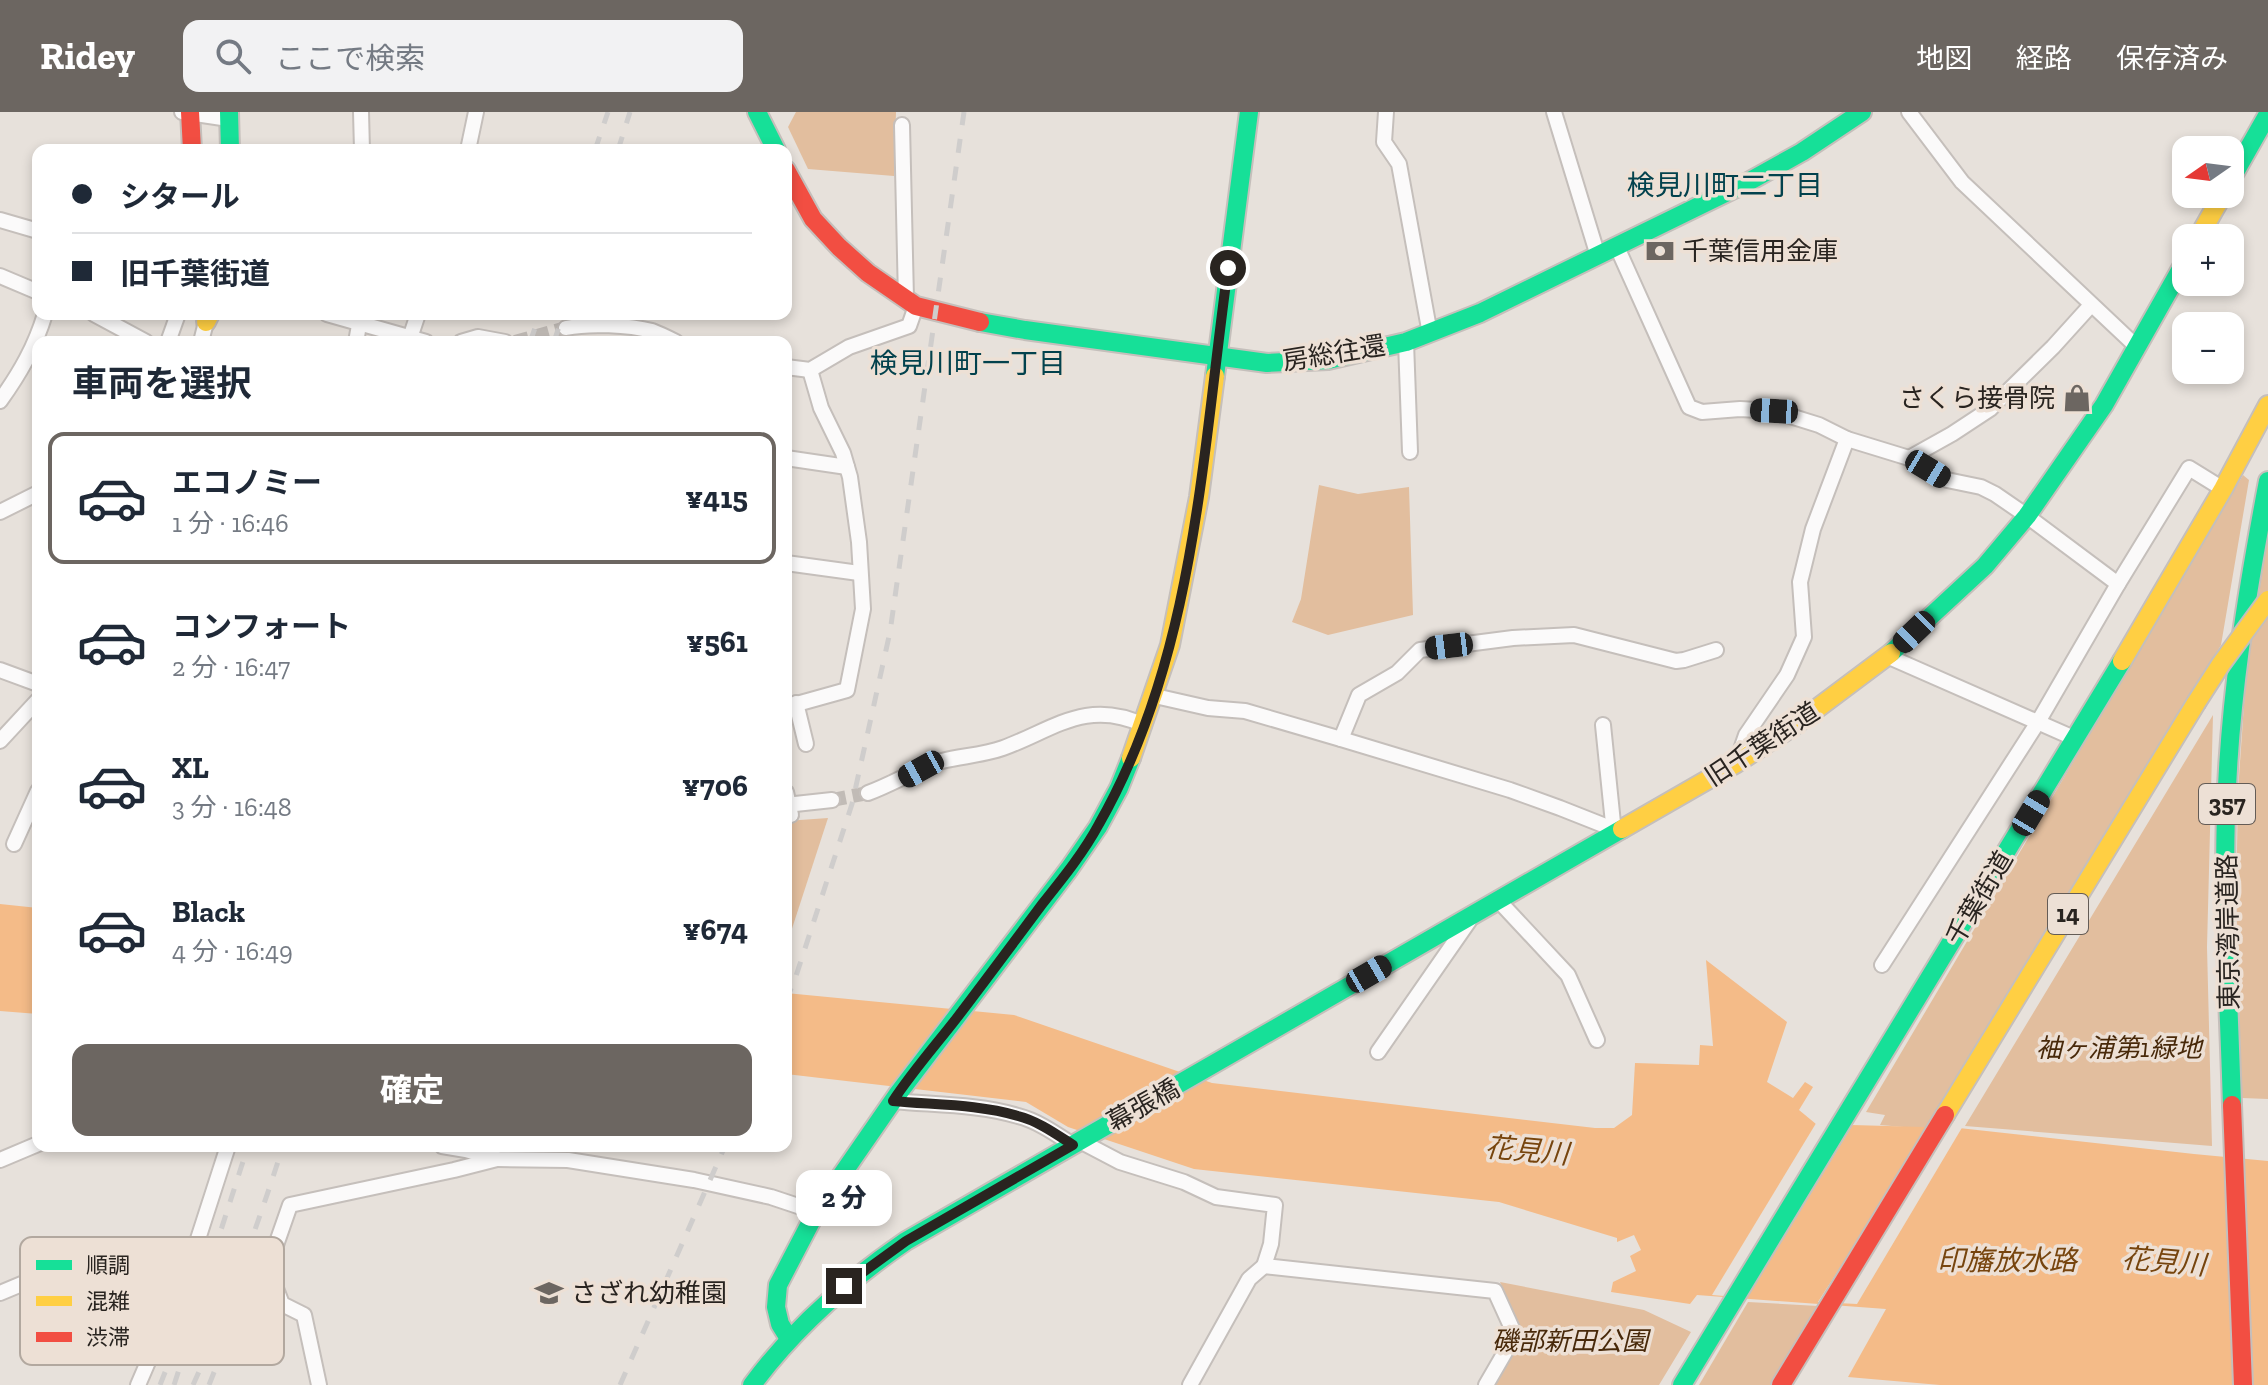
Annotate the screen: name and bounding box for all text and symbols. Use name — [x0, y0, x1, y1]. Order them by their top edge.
search box — [183, 20, 743, 92]
text: Ridey — [40, 33, 135, 79]
icon: search — [211, 34, 255, 78]
text: ここで検索 — [275, 41, 425, 77]
text: 地図 — [1916, 42, 1972, 75]
text: 経路 — [2016, 42, 2072, 75]
text: 保存済み — [2116, 42, 2228, 75]
north arrow — [2172, 136, 2244, 208]
map controls — [2172, 136, 2244, 384]
district label: 検見川町二丁目 — [1627, 169, 1823, 202]
text: シタール — [120, 179, 240, 215]
button: + — [2172, 224, 2244, 296]
place label: 千葉信用金庫 — [1682, 235, 1838, 267]
bank icon: 千葉信用金庫 — [1645, 236, 1675, 266]
route start — [1210, 250, 1246, 286]
text: 旧千葉街道 — [120, 256, 270, 292]
button: − — [2172, 312, 2244, 384]
street label: 房総往還 — [1280, 329, 1388, 377]
district label: 検見川町一丁目 — [870, 347, 1066, 380]
text: 車両を選択 — [72, 362, 252, 405]
place label: さくら接骨院 — [1899, 382, 2055, 414]
shop icon: さくら接骨院 — [2062, 383, 2092, 413]
car — [1749, 398, 1799, 424]
car — [1901, 446, 1955, 492]
icon: car — [76, 462, 148, 534]
text: エコノミー — [172, 465, 322, 501]
text: ¥415 — [685, 480, 748, 516]
text: 1 分 · 16:46 — [172, 507, 289, 539]
icon: car — [76, 606, 148, 678]
car — [1888, 607, 1940, 657]
text: コンフォート — [172, 609, 351, 645]
text: ¥561 — [686, 624, 748, 660]
car — [1424, 631, 1474, 661]
text: 2 分 · 16:47 — [172, 651, 290, 683]
street label: 旧千葉街道 — [1699, 695, 1825, 793]
car — [894, 747, 948, 791]
icon: car — [76, 750, 148, 822]
text: XL — [172, 750, 209, 786]
text: ¥706 — [682, 768, 748, 804]
road number: 357 — [2199, 784, 2255, 824]
car — [2008, 786, 2054, 840]
text: 3 分 · 16:48 — [172, 791, 292, 823]
street label: 千葉街道 — [1938, 845, 2020, 951]
street label: 東京湾岸道路 — [2211, 854, 2245, 1010]
icon: car — [76, 894, 148, 966]
text: Black — [172, 894, 245, 930]
road number: 14 — [2048, 894, 2088, 934]
text: ¥674 — [683, 912, 748, 948]
text: 4 分 · 16:49 — [172, 935, 293, 967]
car — [1342, 952, 1396, 996]
park label: 袖ヶ浦第1緑地 — [2036, 1032, 2205, 1064]
button: 確定 — [72, 1044, 752, 1136]
street label: 幕張橋 — [1101, 1072, 1185, 1138]
water label: 花見川 — [1484, 1130, 1573, 1171]
callout: 2 分 — [796, 1170, 892, 1226]
text: 2 分 — [822, 1182, 866, 1214]
legend — [20, 1237, 284, 1365]
water label: 花見川 — [2121, 1241, 2210, 1282]
water label: 印旛放水路 — [1937, 1244, 2079, 1277]
text: 順調 — [86, 1252, 130, 1279]
route end — [826, 1268, 862, 1304]
place label: さざれ幼稚園 — [571, 1277, 727, 1309]
school or university icon: さざれ幼稚園 — [534, 1278, 564, 1308]
text: 混雑 — [86, 1288, 130, 1315]
text: 渋滞 — [86, 1324, 130, 1351]
park label: 磯部新田公園 — [1492, 1325, 1652, 1357]

